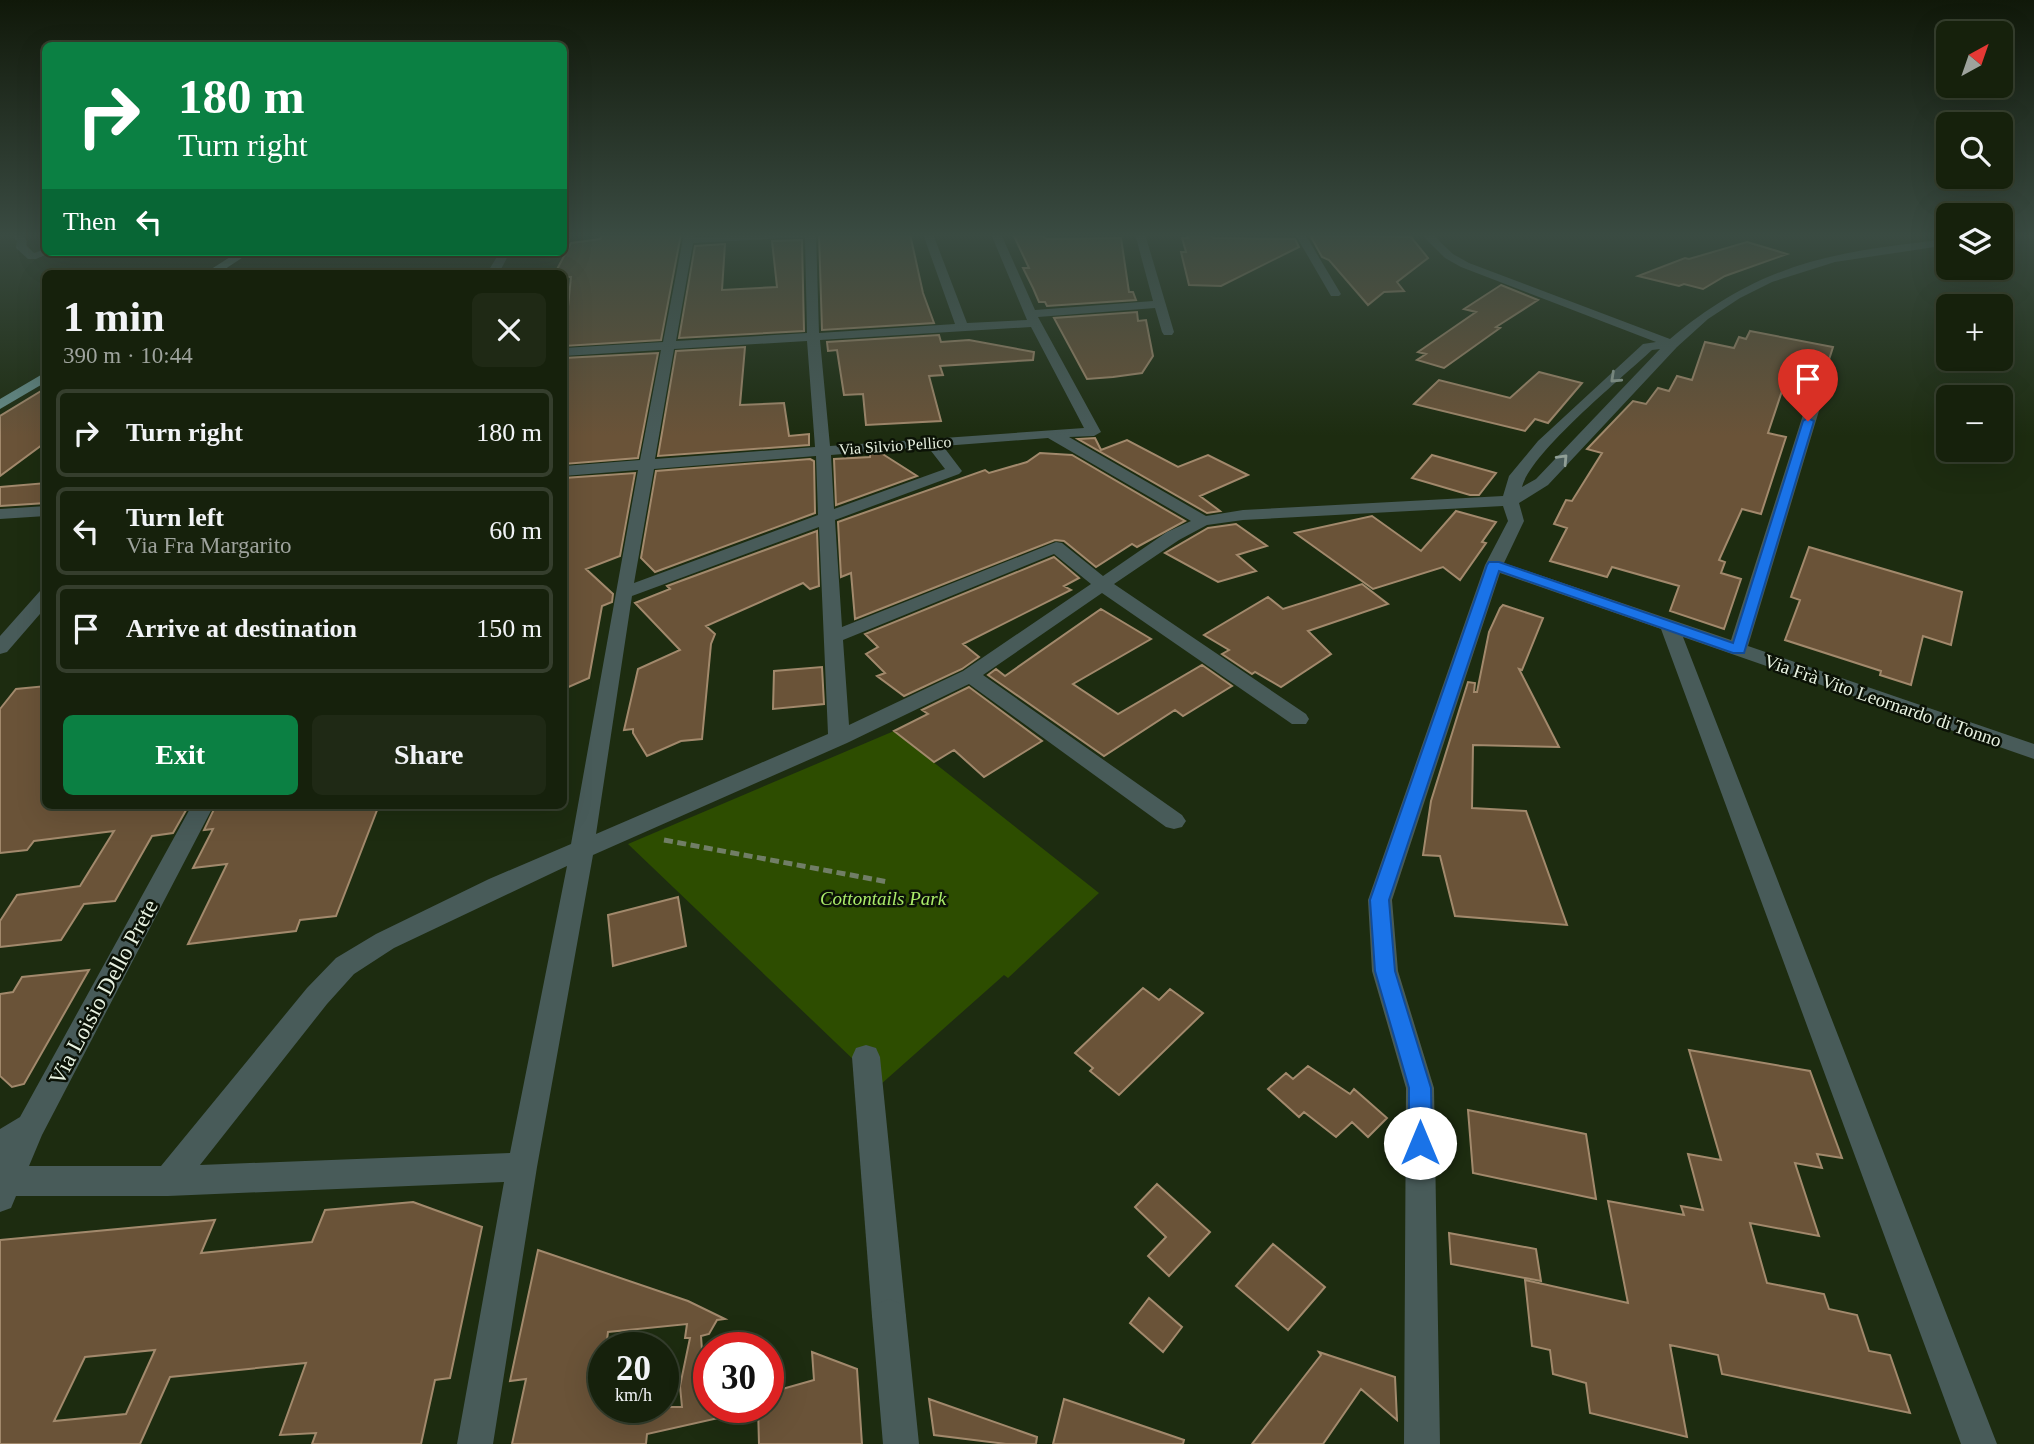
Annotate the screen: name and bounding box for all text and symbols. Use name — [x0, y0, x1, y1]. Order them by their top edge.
north arrow — [1936, 21, 2012, 98]
map controls — [1936, 21, 2013, 462]
text: 180 m — [178, 69, 305, 124]
icon: right — [63, 70, 154, 161]
button: search — [1936, 112, 2013, 189]
text: Turn right — [178, 127, 308, 163]
icon: left — [130, 203, 168, 241]
button: layers — [1936, 203, 2013, 280]
text: Then — [63, 207, 116, 236]
button: close — [472, 293, 546, 367]
text: 1 min — [63, 294, 165, 340]
button: + — [1936, 294, 2013, 371]
text: 390 m · 10:44 — [63, 343, 193, 368]
pin — [1778, 349, 1838, 421]
icon: arrive — [1789, 360, 1827, 398]
one-way arrow — [1610, 369, 1623, 382]
button: − — [1936, 385, 2013, 462]
icon: right — [67, 414, 105, 452]
text: Turn right — [126, 418, 243, 447]
text: 180 m — [476, 418, 542, 447]
street label: Via Silvio Pellico — [838, 433, 952, 458]
one-way arrow — [1555, 454, 1568, 467]
text: Turn left — [126, 503, 224, 532]
icon: left — [67, 512, 105, 550]
text: 60 m — [489, 516, 542, 545]
text: Via Fra Margarito — [126, 533, 292, 558]
icon: arrive — [67, 610, 105, 648]
text: Arrive at destination — [126, 614, 357, 643]
text: 150 m — [476, 614, 542, 643]
street label: Via Frà Vito Leornardo di Tonno — [1761, 650, 2004, 751]
button: Exit — [63, 715, 298, 795]
button: Share — [312, 715, 546, 795]
park label: Cottontails Park — [820, 888, 947, 909]
street label: Via Loisio Dello Prete — [44, 895, 163, 1089]
position arrow — [1383, 1106, 1457, 1180]
speed limit sign: 30 — [693, 1332, 784, 1423]
text: 20 — [616, 1349, 651, 1388]
text: km/h — [615, 1385, 652, 1405]

